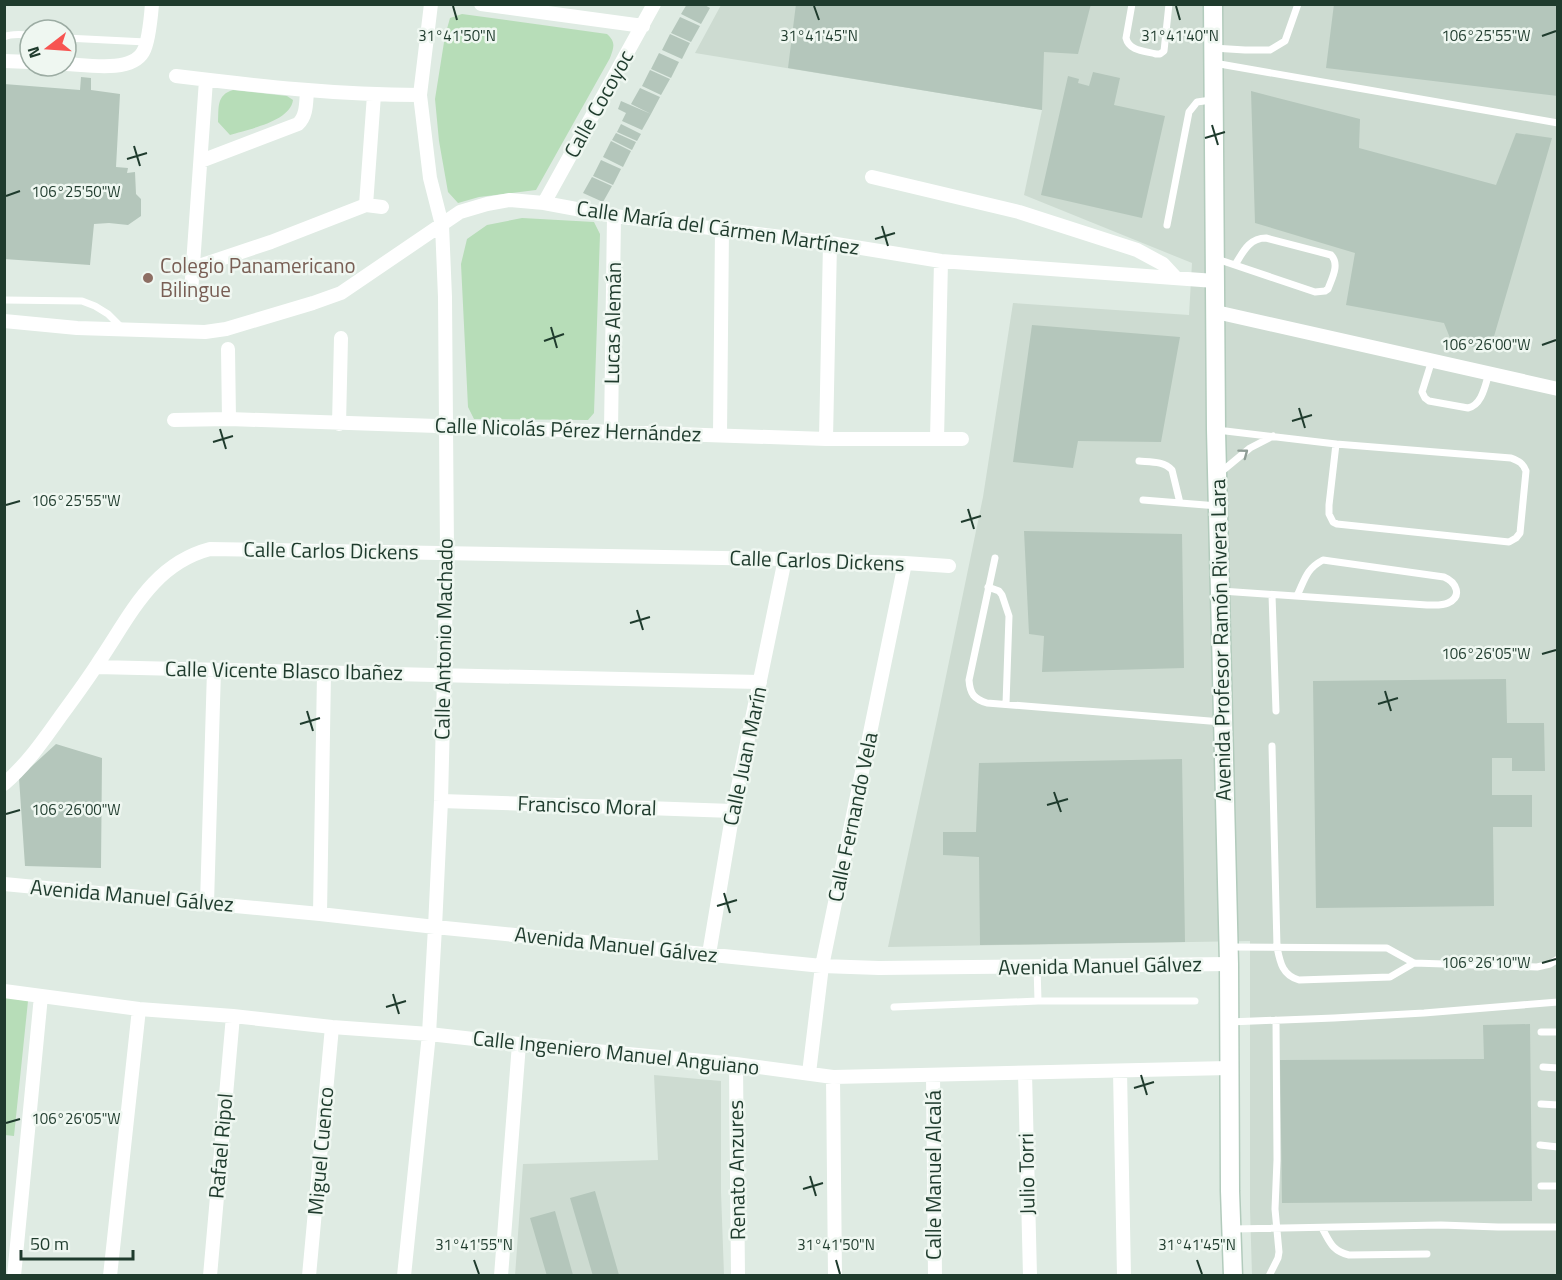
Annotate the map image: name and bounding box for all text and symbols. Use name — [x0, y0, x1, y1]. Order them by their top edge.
north arrow — [18, 18, 78, 78]
text: 31°41'50"N — [418, 24, 496, 47]
text: 31°41'45"N — [780, 24, 858, 47]
text: 31°41'40"N — [1141, 24, 1219, 47]
text: 106°25'55"W — [1441, 24, 1531, 47]
text: N — [21, 44, 47, 61]
street label: Calle Cocoyoc — [555, 44, 641, 163]
text: 106°25'50"W — [31, 180, 121, 203]
street label: Calle María del Cármen Martínez — [575, 191, 862, 263]
place label: Colegio Panamericano Bilingue — [160, 249, 356, 305]
street label: Lucas Alemán — [595, 261, 629, 385]
marker: Colegio Panamericano Bilingue — [141, 271, 155, 285]
text: 106°26'00"W — [1441, 333, 1531, 356]
street label: Calle Nicolás Pérez Hernández — [434, 408, 702, 450]
one-way arrow — [1237, 449, 1248, 460]
street label: Avenida Profesor Ramón Rivera Lara — [1201, 478, 1239, 801]
text: 106°25'55"W — [31, 489, 121, 512]
street label: Calle Carlos Dickens — [243, 532, 419, 568]
street label: Calle Antonio Machado — [425, 538, 461, 740]
street label: Calle Carlos Dickens — [729, 541, 905, 579]
text: 106°26'05"W — [1441, 642, 1531, 665]
street label: Calle Vicente Blasco Ibañez — [165, 652, 403, 688]
street label: Calle Juan Marín — [714, 683, 774, 828]
street label: Calle Fernando Vela — [818, 728, 886, 905]
street label: Francisco Moral — [517, 787, 657, 823]
text: 106°26'00"W — [31, 798, 121, 821]
street label: Avenida Manuel Gálvez — [29, 870, 235, 920]
street label: Avenida Manuel Gálvez — [513, 917, 719, 971]
street label: Avenida Manuel Gálvez — [998, 947, 1202, 983]
text: 106°26'10"W — [1441, 951, 1531, 974]
street label: Calle Ingeniero Manuel Anguiano — [471, 1021, 761, 1083]
street label: Miguel Cuenco — [298, 1085, 342, 1216]
street label: Calle Manuel Alcalá — [917, 1090, 949, 1260]
street label: Rafael Ripol — [199, 1092, 241, 1200]
street label: Renato Anzures — [719, 1100, 753, 1240]
text: 106°26'05"W — [31, 1107, 121, 1130]
street label: Julio Torri — [1009, 1133, 1043, 1215]
scale bar — [21, 1223, 134, 1261]
text: 50 m — [30, 1230, 69, 1257]
text: 31°41'55"N — [435, 1233, 513, 1256]
text: 31°41'50"N — [797, 1233, 875, 1256]
text: 31°41'45"N — [1158, 1233, 1236, 1256]

